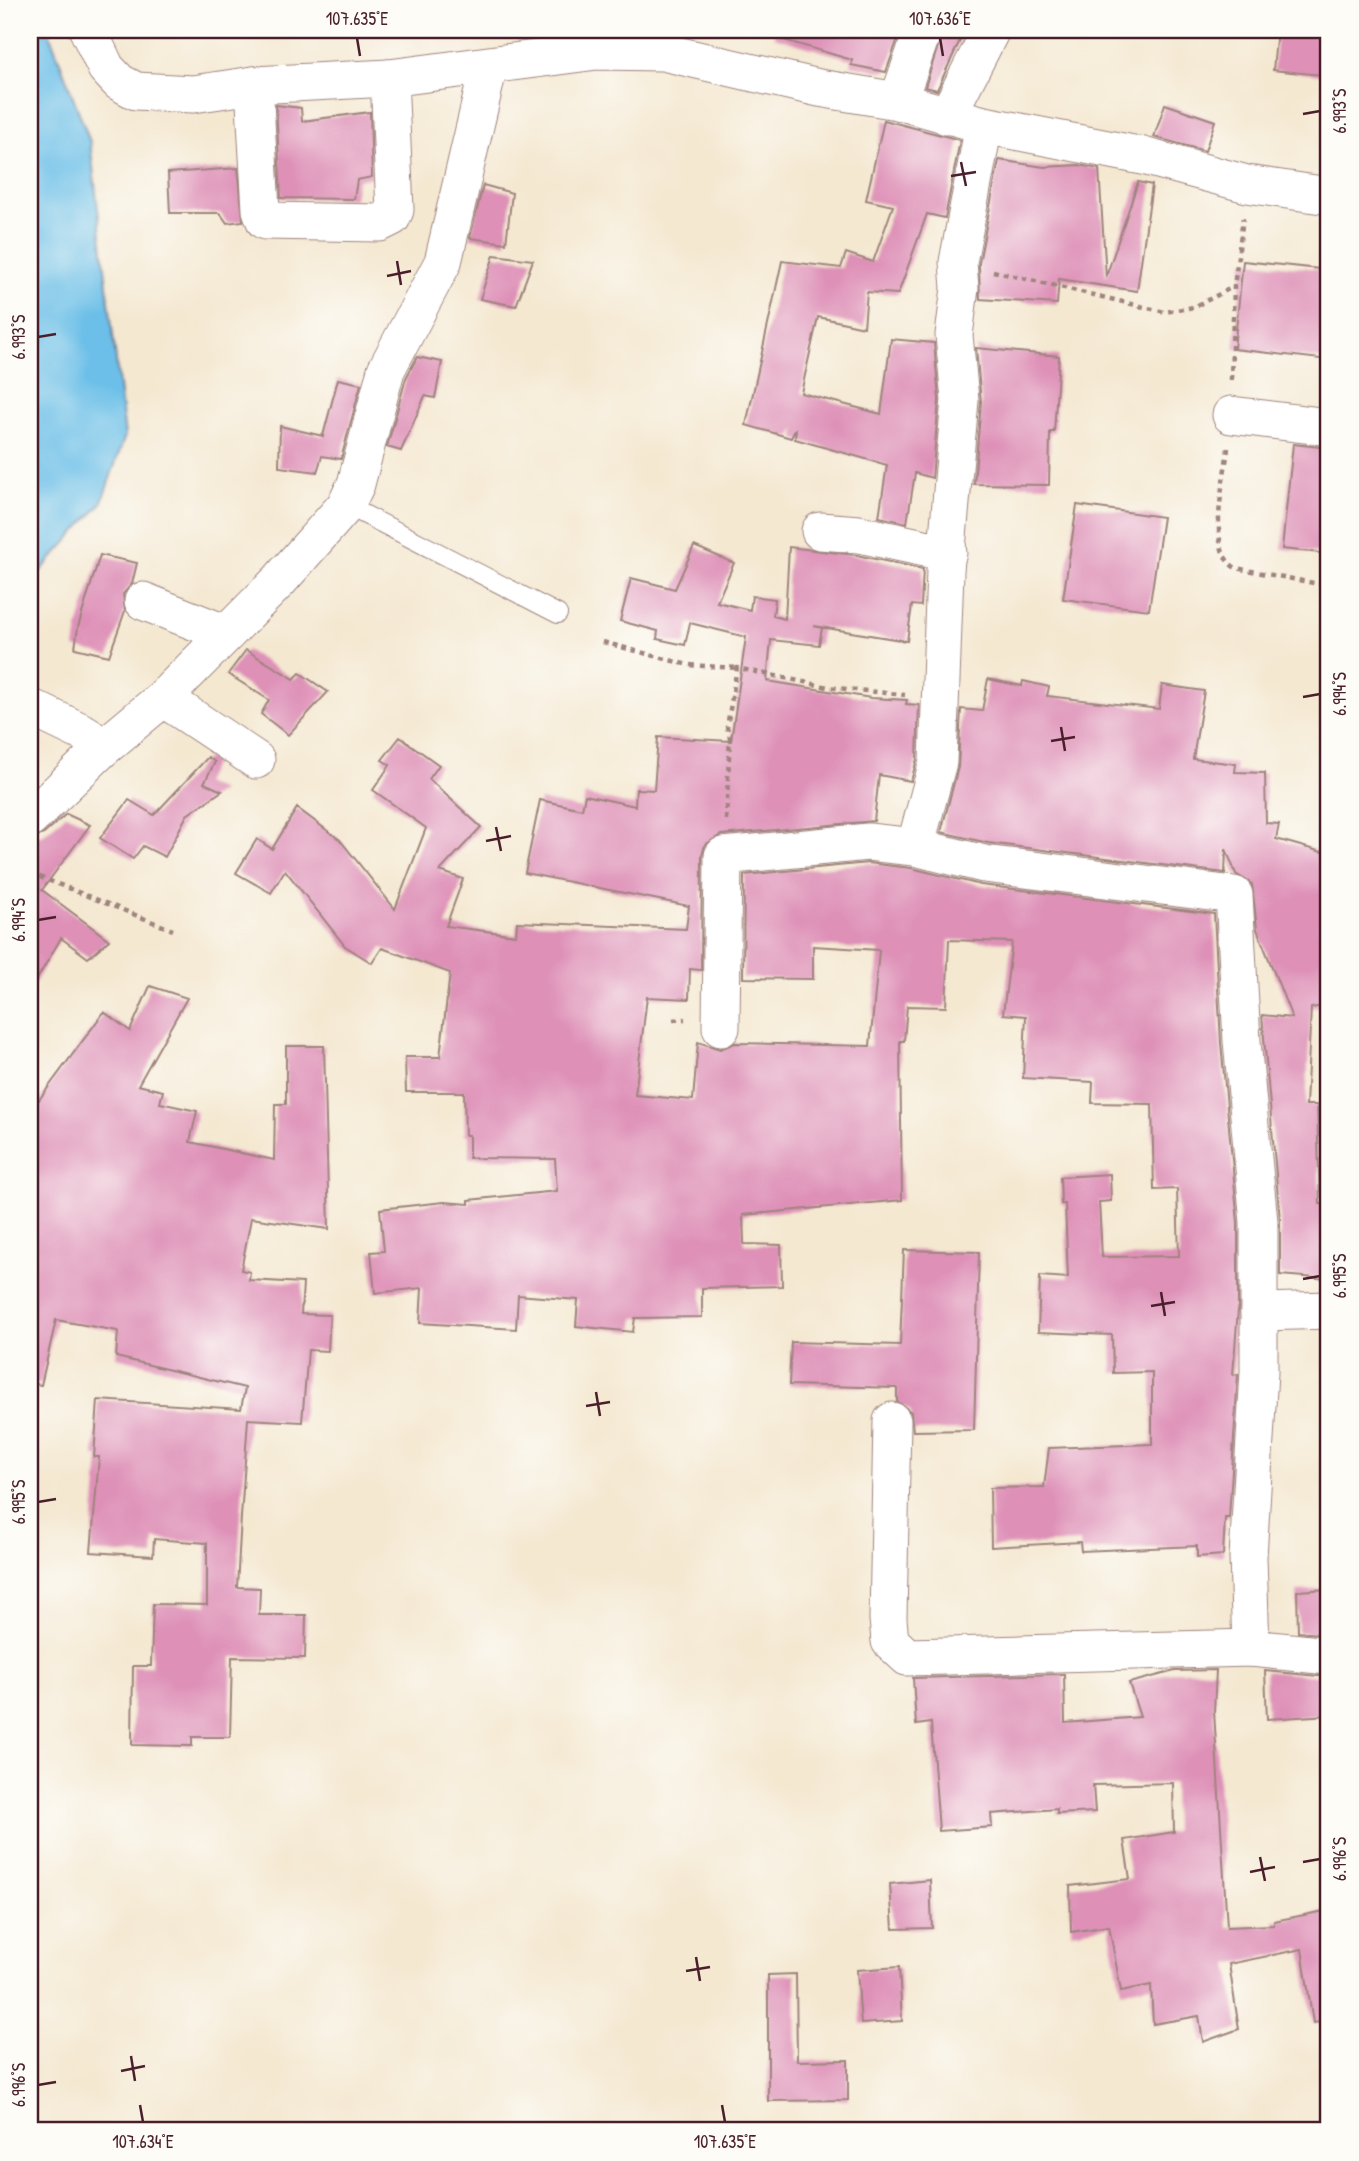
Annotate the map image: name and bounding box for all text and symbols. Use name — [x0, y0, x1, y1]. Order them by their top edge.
text: 107.635°E — [326, 6, 388, 31]
text: 107.636°E — [909, 6, 971, 31]
text: 6.993°S — [1327, 89, 1352, 133]
text: 6.993°S — [6, 315, 31, 359]
text: 6.994°S — [1327, 672, 1352, 716]
text: 6.994°S — [6, 898, 31, 942]
text: 6.995°S — [1327, 1254, 1352, 1298]
text: 6.995°S — [6, 1480, 31, 1524]
text: 6.996°S — [1327, 1837, 1352, 1881]
text: 6.996°S — [6, 2063, 31, 2107]
text: 107.634°E — [112, 2129, 174, 2154]
text: 107.635°E — [694, 2129, 756, 2154]

